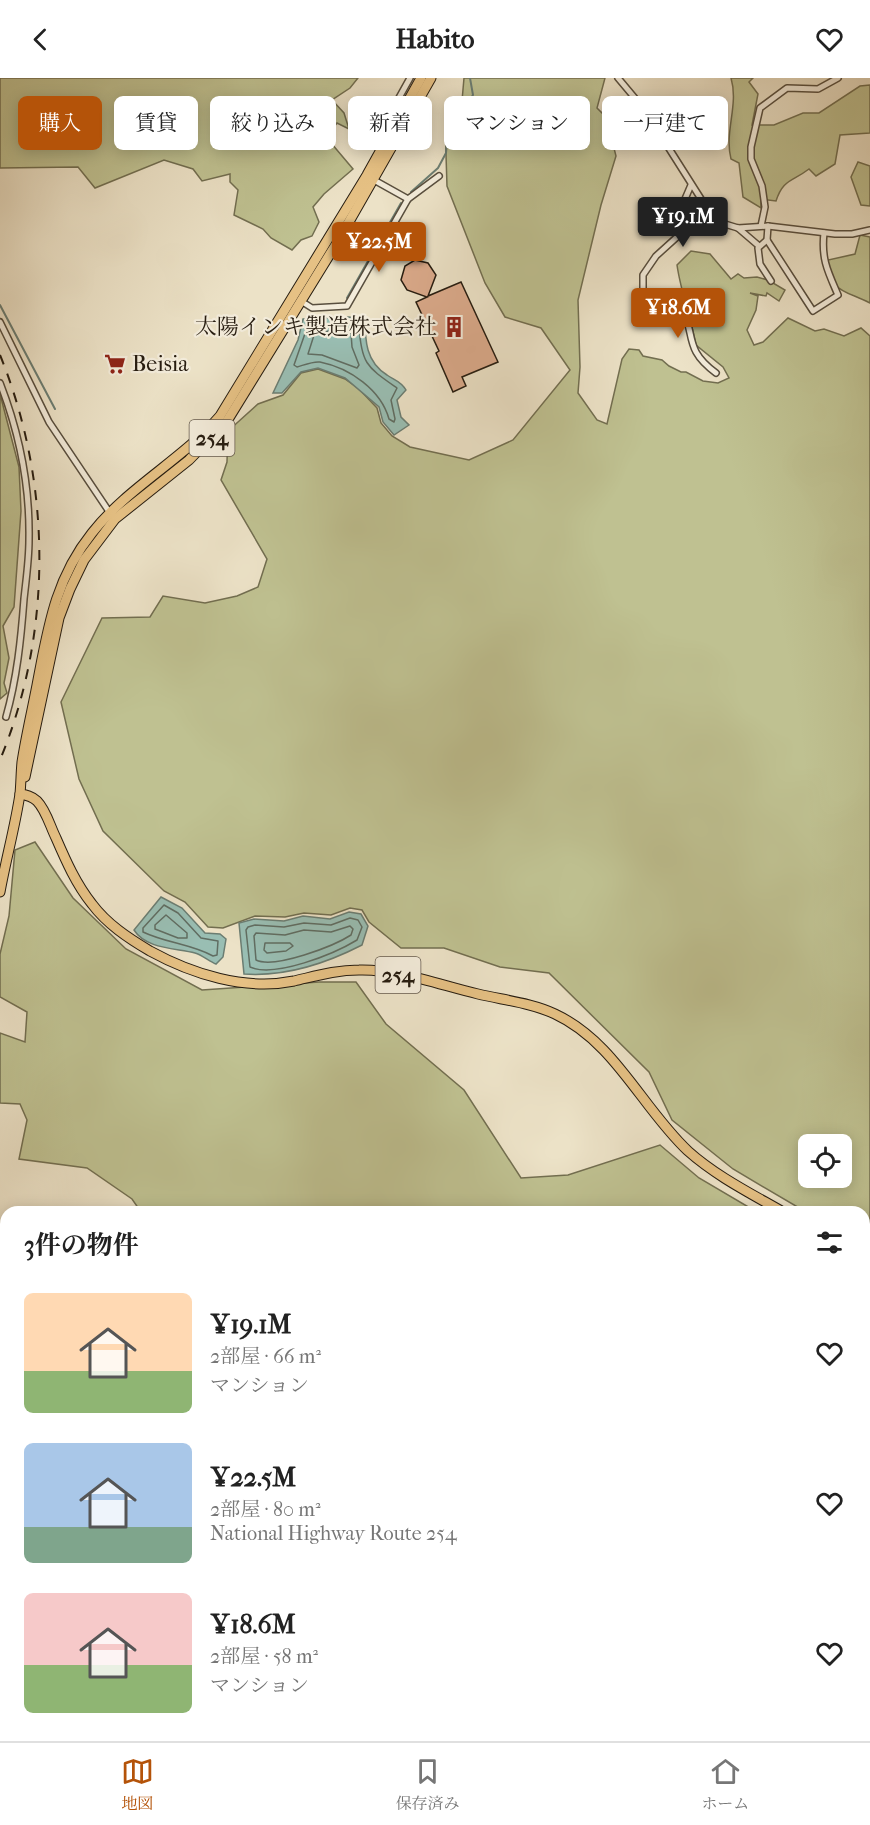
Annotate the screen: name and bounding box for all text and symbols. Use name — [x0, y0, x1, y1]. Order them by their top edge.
icon: back — [24, 23, 57, 56]
text: Habito — [396, 23, 474, 55]
icon: heart — [813, 23, 846, 56]
chip: 購入 — [18, 96, 102, 150]
chip: 賃貸 — [114, 96, 198, 150]
chip: 絞り込み — [210, 96, 336, 150]
chip: 新着 — [348, 96, 432, 150]
chip: マンション — [444, 96, 590, 150]
chip: 一戸建て — [602, 96, 728, 150]
pin: ¥19.1M — [634, 197, 732, 248]
text: ¥19.1M — [652, 205, 714, 228]
pin: ¥22.5M — [330, 222, 428, 273]
text: ¥22.5M — [346, 230, 412, 253]
pin: ¥18.6M — [629, 288, 727, 339]
text: ¥18.6M — [645, 296, 711, 319]
place label: 太陽インキ製造株式会社 — [195, 314, 437, 340]
building icon: 太陽インキ製造株式会社 — [442, 315, 466, 339]
place label: Beisia — [132, 351, 189, 377]
supermarket icon: Beisia — [103, 352, 127, 376]
road number: 254 — [190, 420, 234, 456]
road number: 254 — [376, 957, 420, 993]
map controls — [798, 1134, 852, 1188]
button: locate — [798, 1134, 852, 1188]
icon: filters — [813, 1226, 846, 1259]
text: 3件の物件 — [24, 1230, 139, 1261]
text: ¥19.1M — [210, 1309, 291, 1340]
icon: home — [72, 1317, 144, 1389]
icon: heart — [813, 1337, 846, 1370]
text: 2部屋 · 66 m² — [210, 1345, 321, 1368]
text: マンション — [210, 1374, 309, 1397]
text: ¥22.5M — [210, 1462, 296, 1493]
icon: home — [72, 1467, 144, 1539]
icon: heart — [813, 1487, 846, 1520]
text: 2部屋 · 80 m² — [210, 1498, 321, 1521]
text: National Highway Route 254 — [210, 1522, 457, 1545]
text: ¥18.6M — [210, 1609, 295, 1640]
icon: home — [72, 1617, 144, 1689]
icon: heart — [813, 1637, 846, 1670]
text: 2部屋 · 58 m² — [210, 1645, 318, 1668]
text: マンション — [210, 1674, 309, 1697]
tab: 地図 — [121, 1755, 154, 1814]
tab: 保存済み — [395, 1755, 460, 1814]
tab: ホーム — [701, 1755, 749, 1814]

